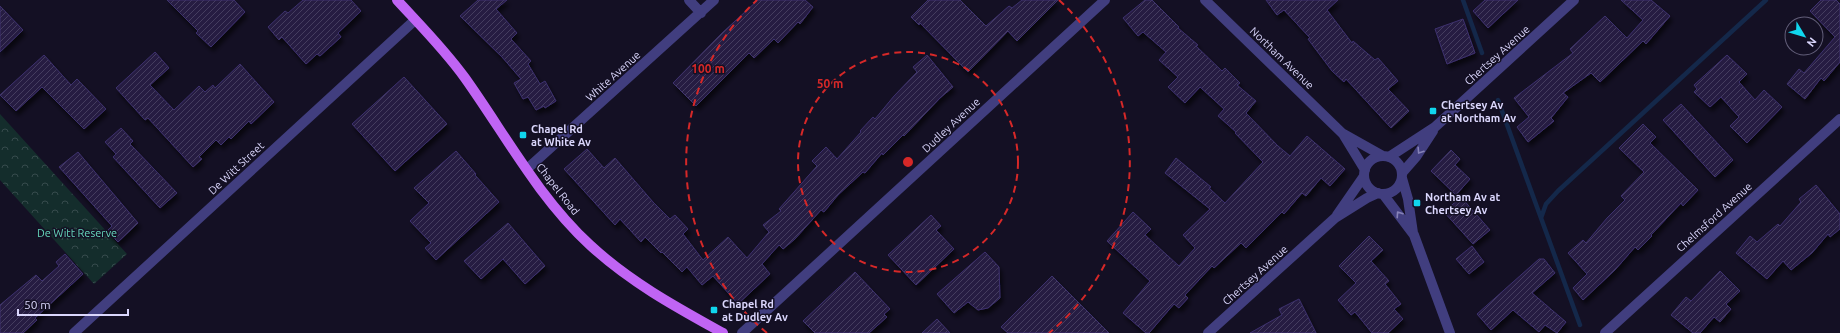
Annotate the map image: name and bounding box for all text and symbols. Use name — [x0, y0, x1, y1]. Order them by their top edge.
north arrow — [1784, 16, 1824, 56]
street label: Chertsey Avenue — [1462, 23, 1532, 87]
street label: Northam Avenue — [1248, 25, 1316, 91]
text: N — [1805, 35, 1819, 49]
street label: White Avenue — [583, 48, 643, 104]
text: 100 m — [691, 62, 725, 75]
text: 50 m — [817, 77, 843, 90]
street label: Dudley Avenue — [920, 95, 982, 155]
place label: Chertsey Av at Northam Av — [1441, 99, 1516, 124]
marker: Chertsey Av at Northam Av — [1428, 106, 1438, 116]
place label: Chapel Rd at White Av — [531, 123, 591, 148]
marker: Chapel Rd at White Av — [518, 130, 528, 140]
street label: De Witt Street — [206, 139, 267, 197]
one-way arrow — [1417, 147, 1424, 154]
centre of rings — [901, 155, 915, 169]
street label: Chapel Road — [534, 161, 582, 217]
street label: Chelmsford Avenue — [1674, 180, 1754, 254]
place label: Northam Av at Chertsey Av — [1425, 191, 1500, 216]
marker: Northam Av at Chertsey Av — [1412, 198, 1422, 208]
one-way arrow — [1396, 211, 1404, 218]
park label: De Witt Reserve — [37, 227, 117, 239]
street label: Chertsey Avenue — [1220, 243, 1290, 307]
scale bar — [18, 291, 128, 317]
text: 50 m — [24, 298, 51, 311]
place label: Chapel Rd at Dudley Av — [722, 298, 788, 323]
marker: Chapel Rd at Dudley Av — [709, 305, 719, 315]

